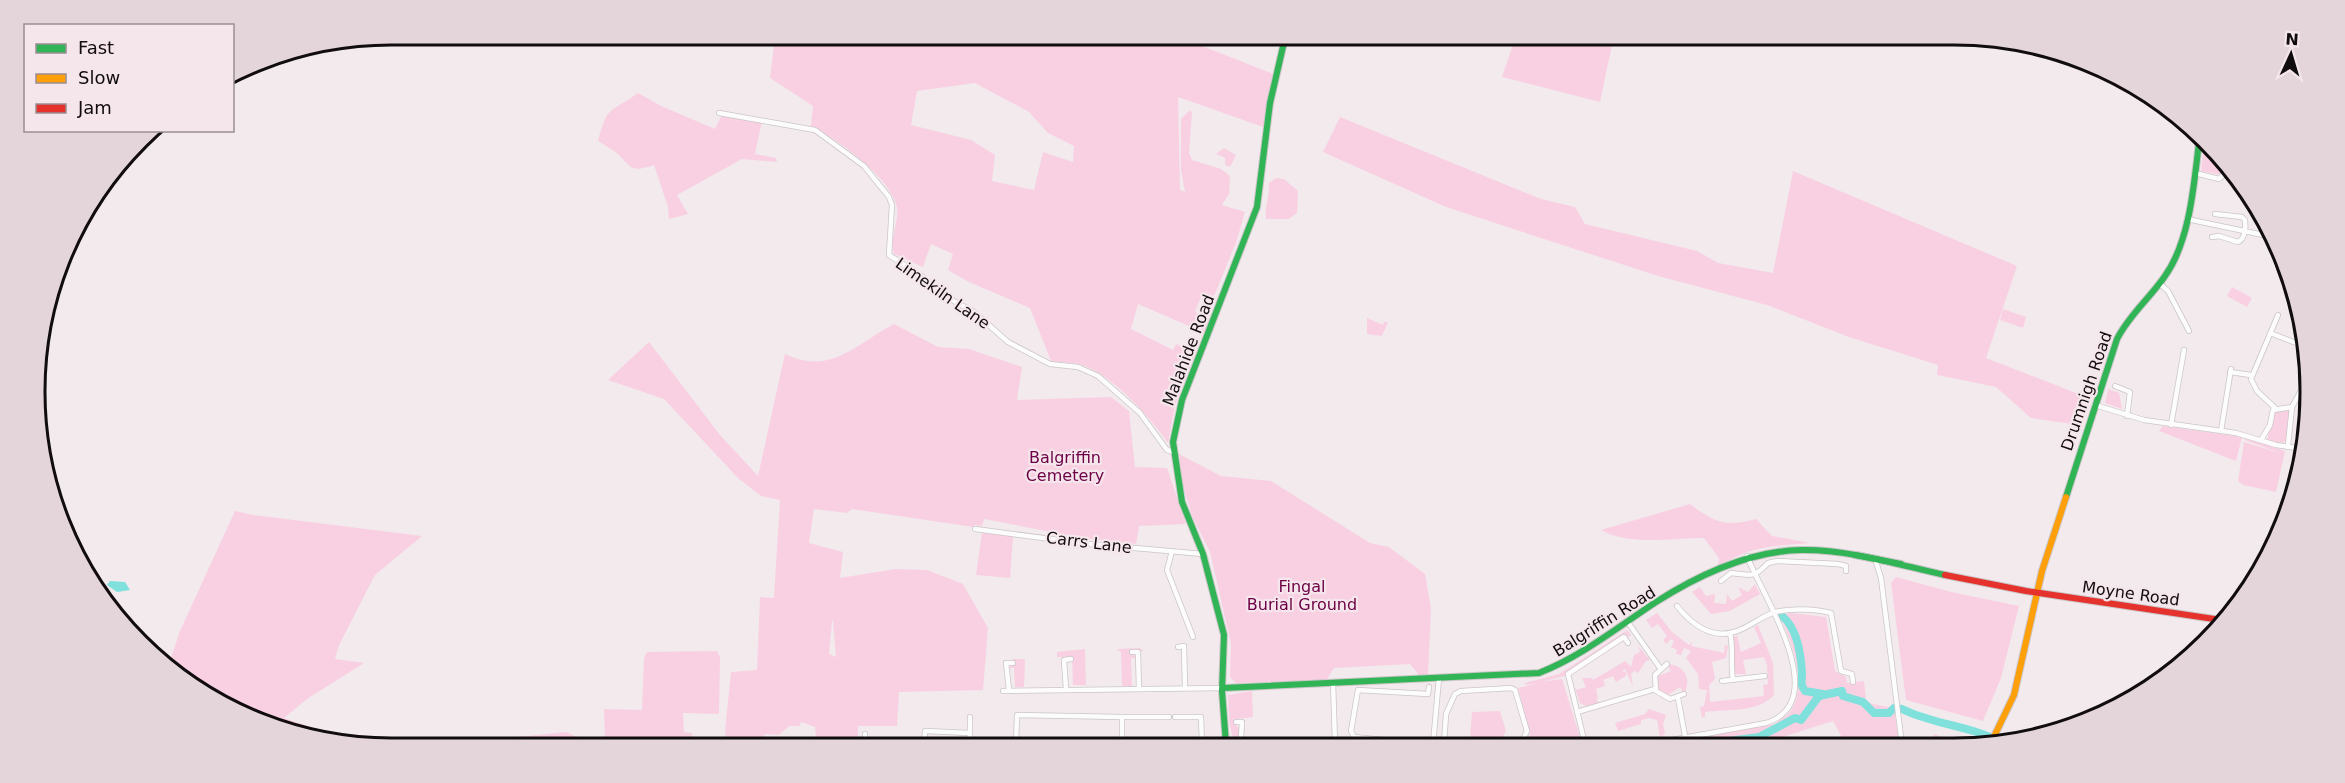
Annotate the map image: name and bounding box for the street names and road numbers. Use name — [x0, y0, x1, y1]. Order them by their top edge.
street label: Limekiln Lane — [892, 254, 994, 333]
street label: Malahide Road — [1159, 292, 1218, 409]
street label: Drumnigh Road — [2057, 329, 2116, 453]
street label: Carrs Lane — [1045, 528, 1133, 557]
street label: Moyne Road — [2081, 577, 2181, 610]
street label: Balgriffin Road — [1550, 582, 1659, 661]

